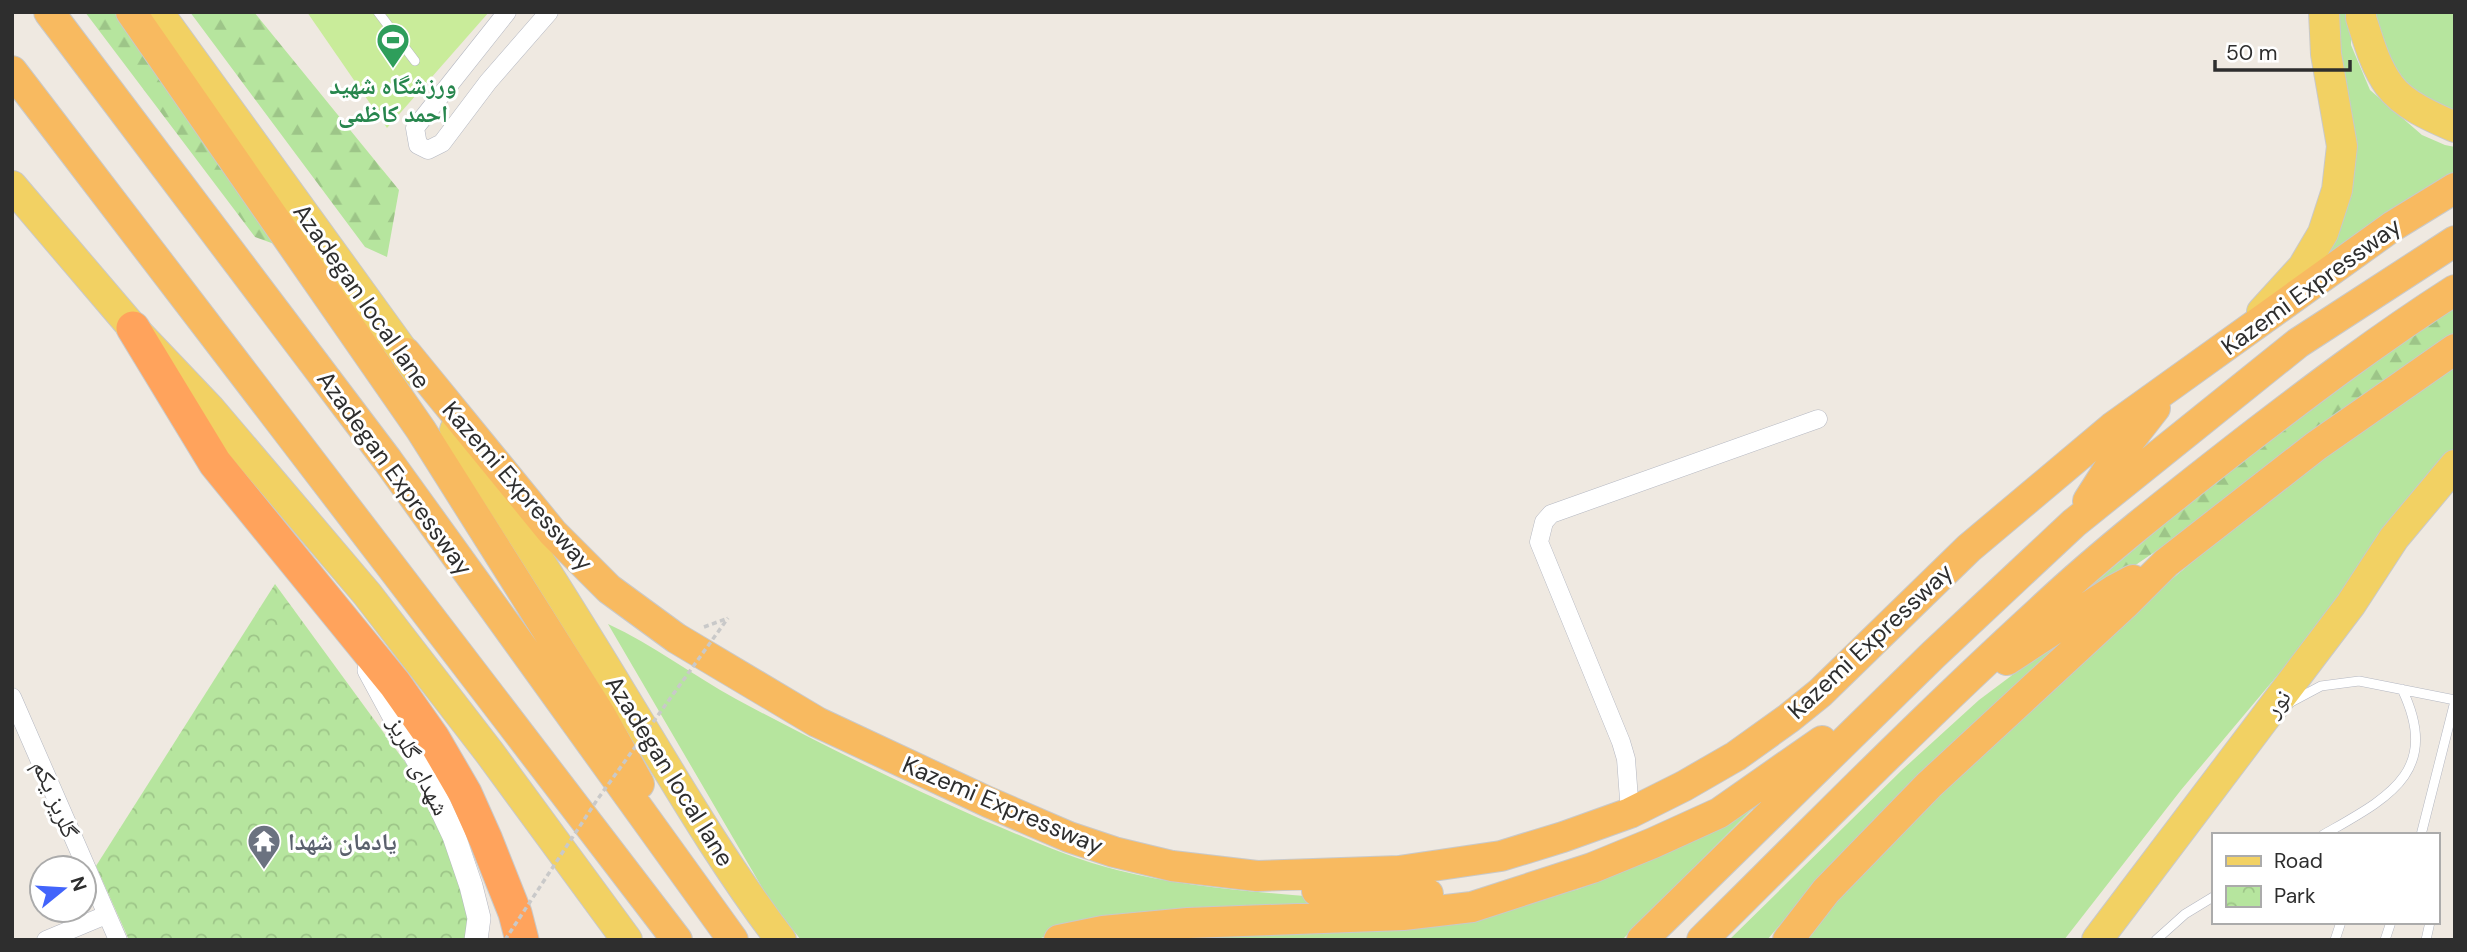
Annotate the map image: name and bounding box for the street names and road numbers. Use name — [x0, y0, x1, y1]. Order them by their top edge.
street label: Azadegan local lane — [286, 197, 438, 395]
street label: Kazemi Expressway — [2215, 210, 2407, 362]
street label: Azadegan Expressway — [310, 365, 480, 581]
street label: Kazemi Expressway — [436, 395, 600, 577]
street label: Kazemi Expressway — [1781, 556, 1959, 726]
street label: Azadegan local lane — [599, 670, 741, 872]
street label: نور — [2256, 683, 2298, 724]
street label: شهدای گلریز — [381, 711, 457, 821]
street label: Kazemi Expressway — [898, 749, 1108, 861]
street label: گلریز یکم — [25, 755, 86, 843]

